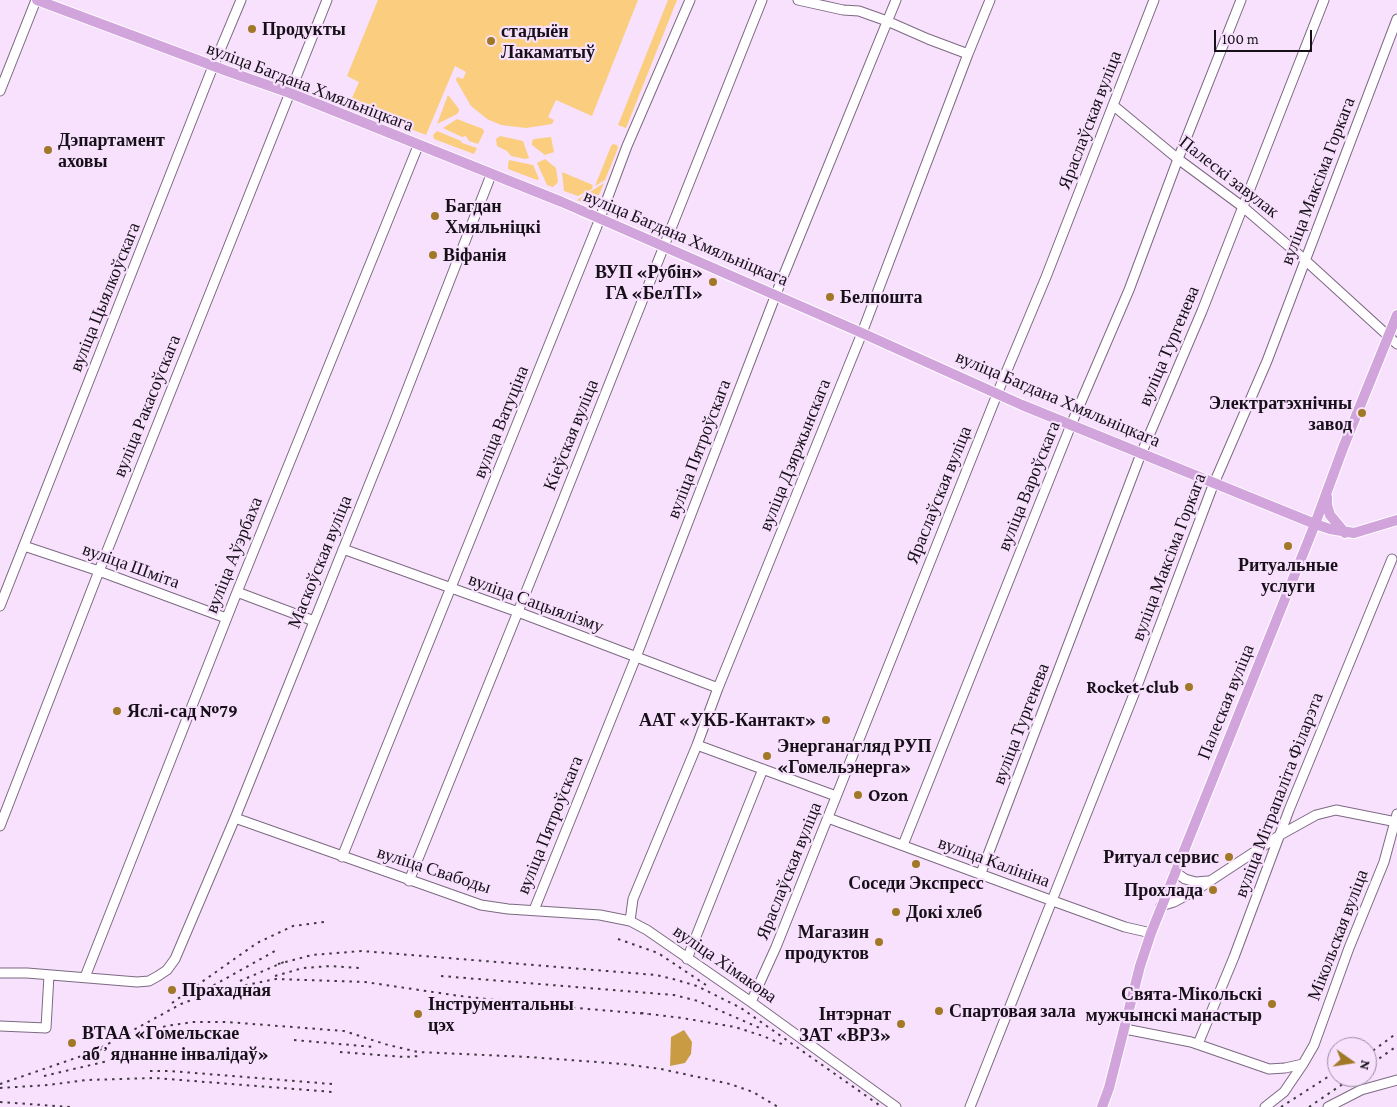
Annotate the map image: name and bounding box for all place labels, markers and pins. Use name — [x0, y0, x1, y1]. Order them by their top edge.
place label: Продукты — [262, 18, 346, 40]
place label: стадыён Лакаматыў — [501, 20, 595, 62]
marker: Продукты — [246, 23, 258, 35]
marker: стадыён Лакаматыў — [485, 35, 497, 47]
place label: Дэпартамент аховы — [58, 129, 165, 172]
marker: Дэпартамент аховы — [42, 144, 54, 156]
place label: Багдан Хмяльніцкі — [445, 195, 541, 238]
marker: Багдан Хмяльніцкі — [429, 210, 441, 222]
place label: Віфанія — [443, 244, 507, 266]
marker: Віфанія — [427, 249, 439, 261]
place label: ВУП «Рубін» ГА «БелТІ» — [595, 261, 703, 304]
marker: ВУП «Рубін» ГА «БелТІ» — [707, 276, 719, 288]
place label: Белпошта — [840, 286, 923, 308]
marker: Белпошта — [824, 291, 836, 303]
place label: Электратэхнічны завод — [1209, 392, 1352, 434]
marker: Электратэхнічны завод — [1356, 407, 1368, 419]
marker: Ритуальные услуги — [1282, 540, 1294, 552]
place label: Ритуальные услуги — [1238, 554, 1338, 596]
place label: Rocket-club — [1086, 676, 1179, 698]
marker: Rocket-club — [1183, 681, 1195, 693]
place label: Яслі-сад №79 — [127, 700, 238, 722]
marker: Яслі-сад №79 — [111, 705, 123, 717]
place label: ААТ «УКБ-Кантакт» — [639, 709, 816, 731]
marker: ААТ «УКБ-Кантакт» — [820, 714, 832, 726]
place label: Энерганагляд РУП «Гомельэнерга» — [777, 735, 932, 778]
marker: Энерганагляд РУП «Гомельэнерга» — [761, 750, 773, 762]
place label: Ozon — [868, 784, 908, 806]
marker: Ozon — [852, 789, 864, 801]
place label: Ритуал сервис — [1103, 846, 1219, 868]
marker: Ритуал сервис — [1223, 851, 1235, 863]
marker: Соседи Экспресс — [910, 858, 922, 870]
place label: Соседи Экспресс — [848, 872, 984, 894]
place label: Прохлада — [1124, 879, 1203, 901]
marker: Прохлада — [1207, 884, 1219, 896]
place label: Докі хлеб — [906, 901, 982, 923]
marker: Докі хлеб — [890, 906, 902, 918]
place label: Магазин продуктов — [785, 921, 869, 964]
marker: Магазин продуктов — [873, 936, 885, 948]
place label: Прахадная — [182, 979, 271, 1001]
place label: Свята-Мікольскі мужчынскі манастыр — [1086, 983, 1262, 1026]
marker: Прахадная — [166, 984, 178, 996]
place label: Інструментальны цэх — [428, 993, 574, 1036]
marker: Свята-Мікольскі мужчынскі манастыр — [1266, 998, 1278, 1010]
place label: Спартовая зала — [949, 1000, 1076, 1022]
place label: Інтэрнат ЗАТ «ВРЗ» — [799, 1003, 891, 1046]
marker: Спартовая зала — [933, 1005, 945, 1017]
marker: Інструментальны цэх — [412, 1008, 424, 1020]
marker: Інтэрнат ЗАТ «ВРЗ» — [895, 1018, 907, 1030]
place label: ВТАА «Гомельскае абʼяднанне інвалідаў» — [82, 1022, 269, 1064]
marker: ВТАА «Гомельскае абʼяднанне інвалідаў» — [66, 1037, 78, 1049]

